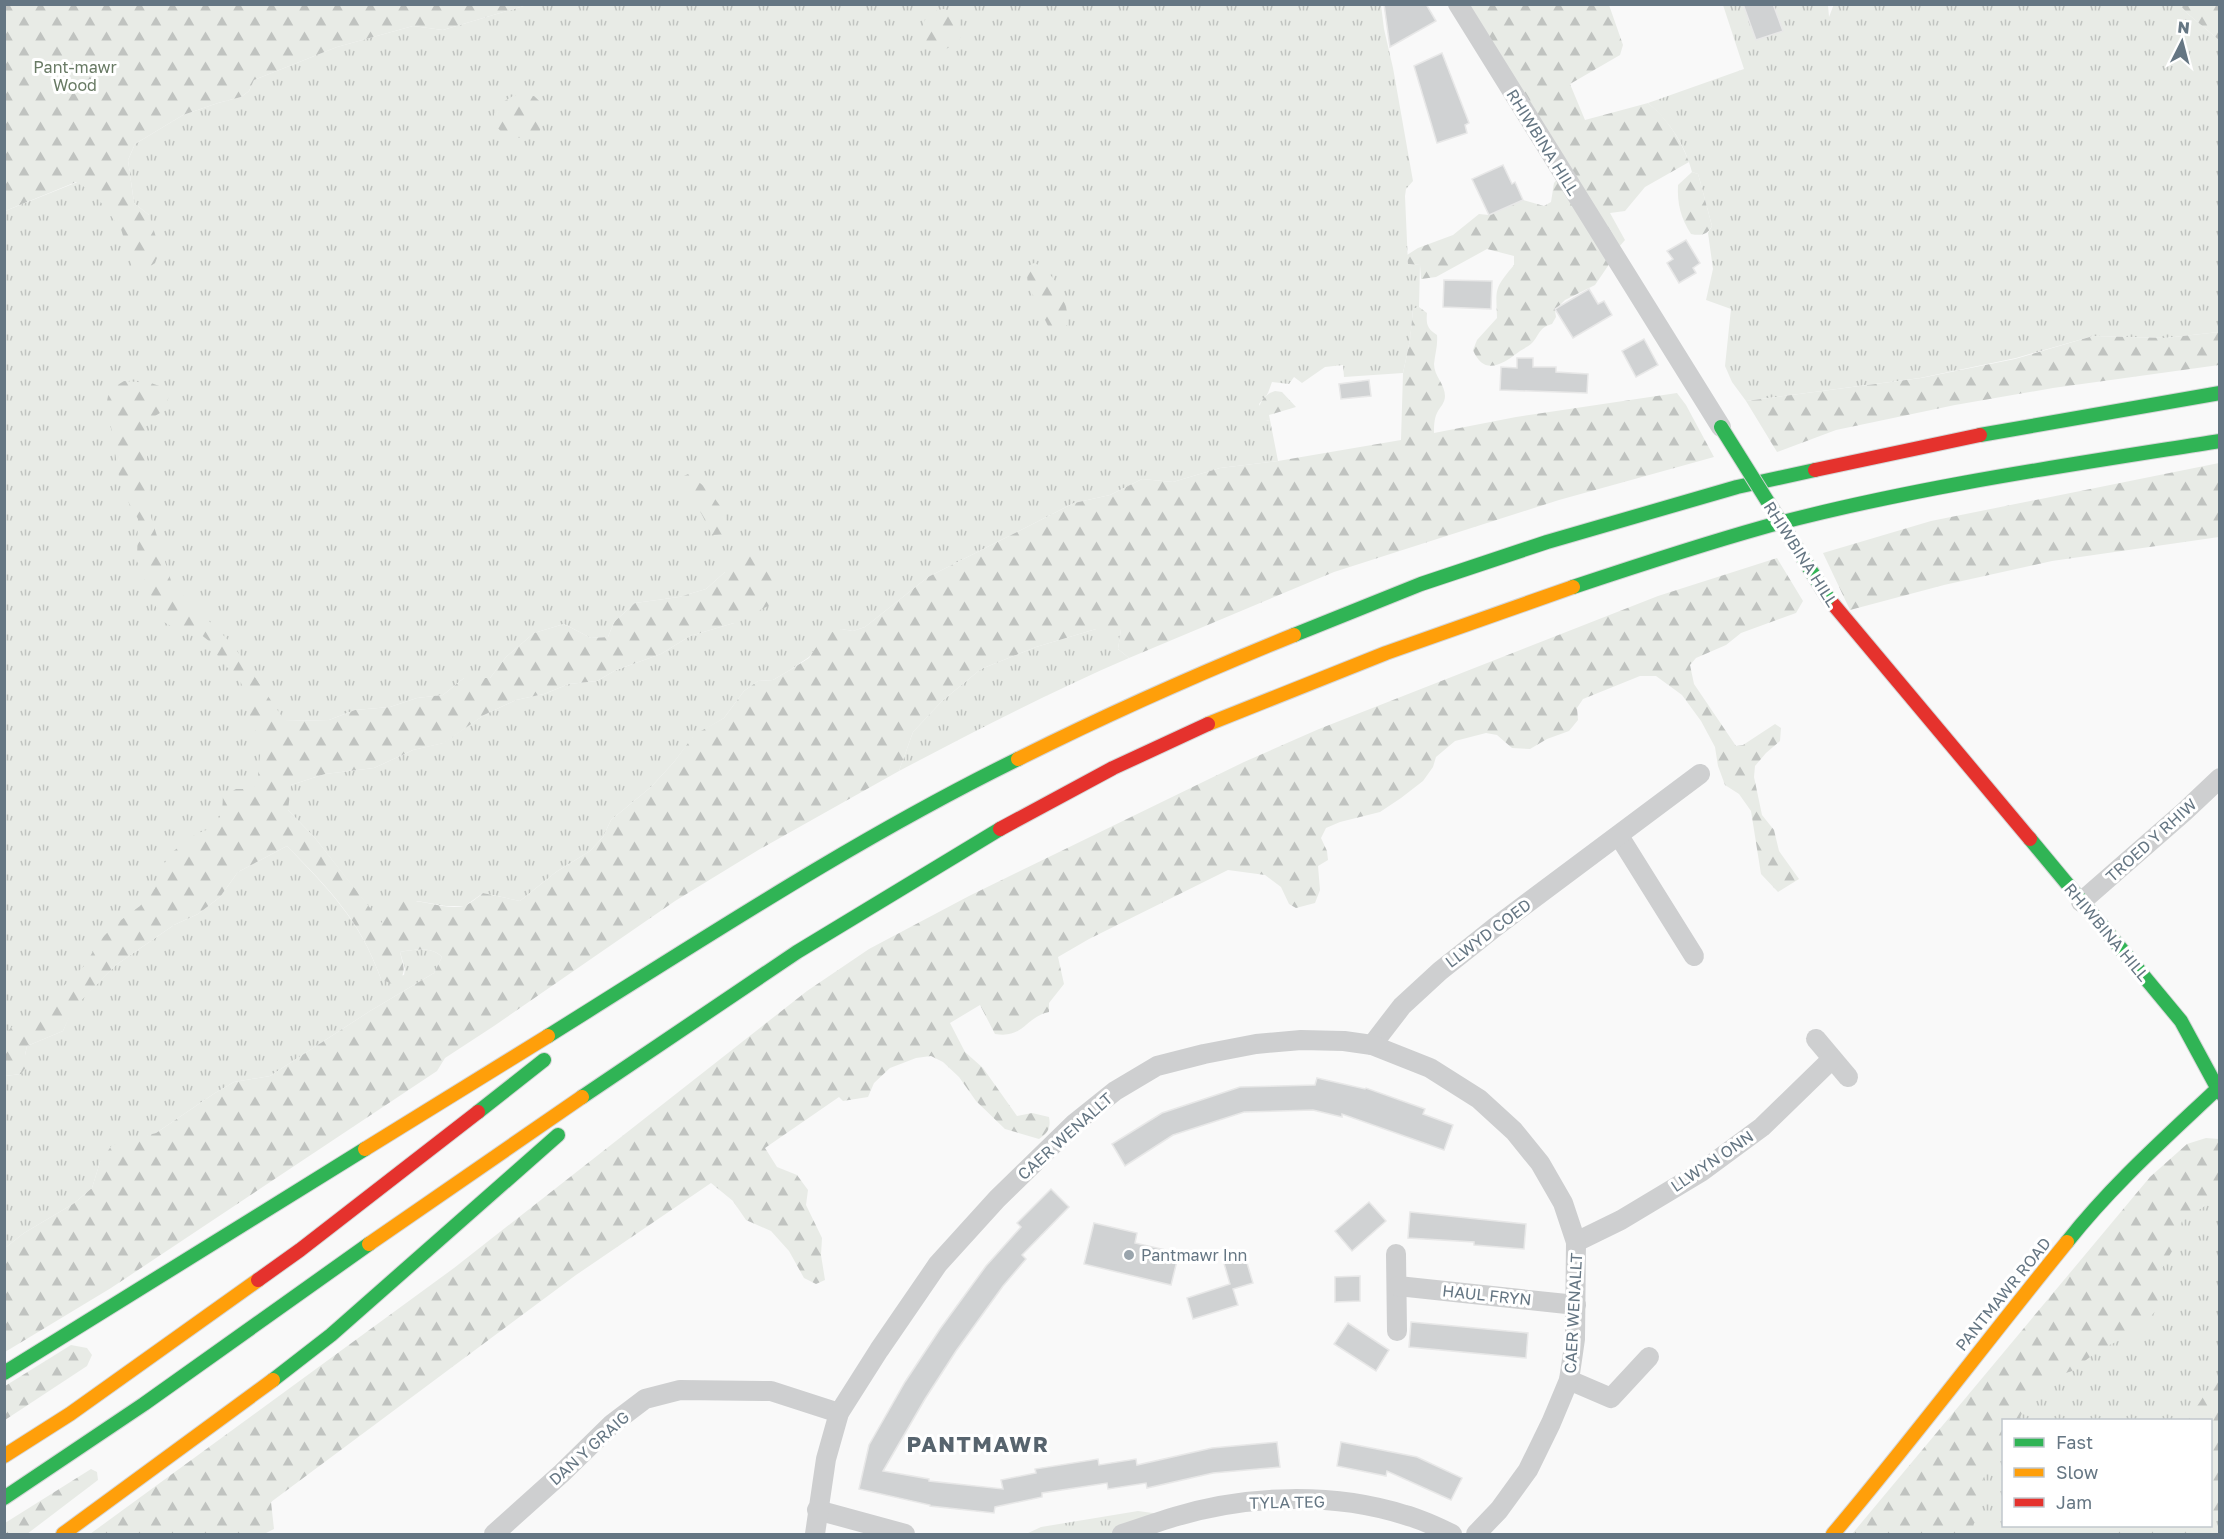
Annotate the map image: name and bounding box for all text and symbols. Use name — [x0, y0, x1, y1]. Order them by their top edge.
north arrow — [2152, 12, 2212, 72]
text: N — [2176, 17, 2191, 38]
park label: Pant-mawr Wood — [33, 57, 117, 95]
street label: RHIWBINA HILL — [1502, 85, 1584, 199]
street label: RHIWBINA HILL — [1760, 498, 1842, 610]
street label: TROED Y RHIW — [2101, 794, 2201, 886]
street label: RHIWBINA HILL — [2060, 879, 2154, 985]
street label: LLWYD COED — [1441, 894, 1535, 972]
street label: CAER WENALLT — [1013, 1088, 1117, 1184]
street label: LLWYN ONN — [1667, 1126, 1757, 1196]
street label: PANTMAWR ROAD — [1951, 1233, 2055, 1355]
place label: Pantmawr Inn — [1141, 1245, 1247, 1265]
marker: Pantmawr Inn — [1122, 1248, 1136, 1262]
street label: CAER WENALLT — [1560, 1252, 1586, 1374]
street label: HAUL FRYN — [1441, 1280, 1533, 1310]
street label: DAN Y GRAIG — [545, 1407, 633, 1489]
legend — [2002, 1419, 2212, 1527]
district label: PANTMAWR — [906, 1430, 1050, 1457]
text: Fast — [2056, 1431, 2093, 1453]
text: Slow — [2056, 1461, 2099, 1483]
street label: TYLA TEG — [1249, 1491, 1325, 1513]
text: Jam — [2056, 1491, 2092, 1513]

